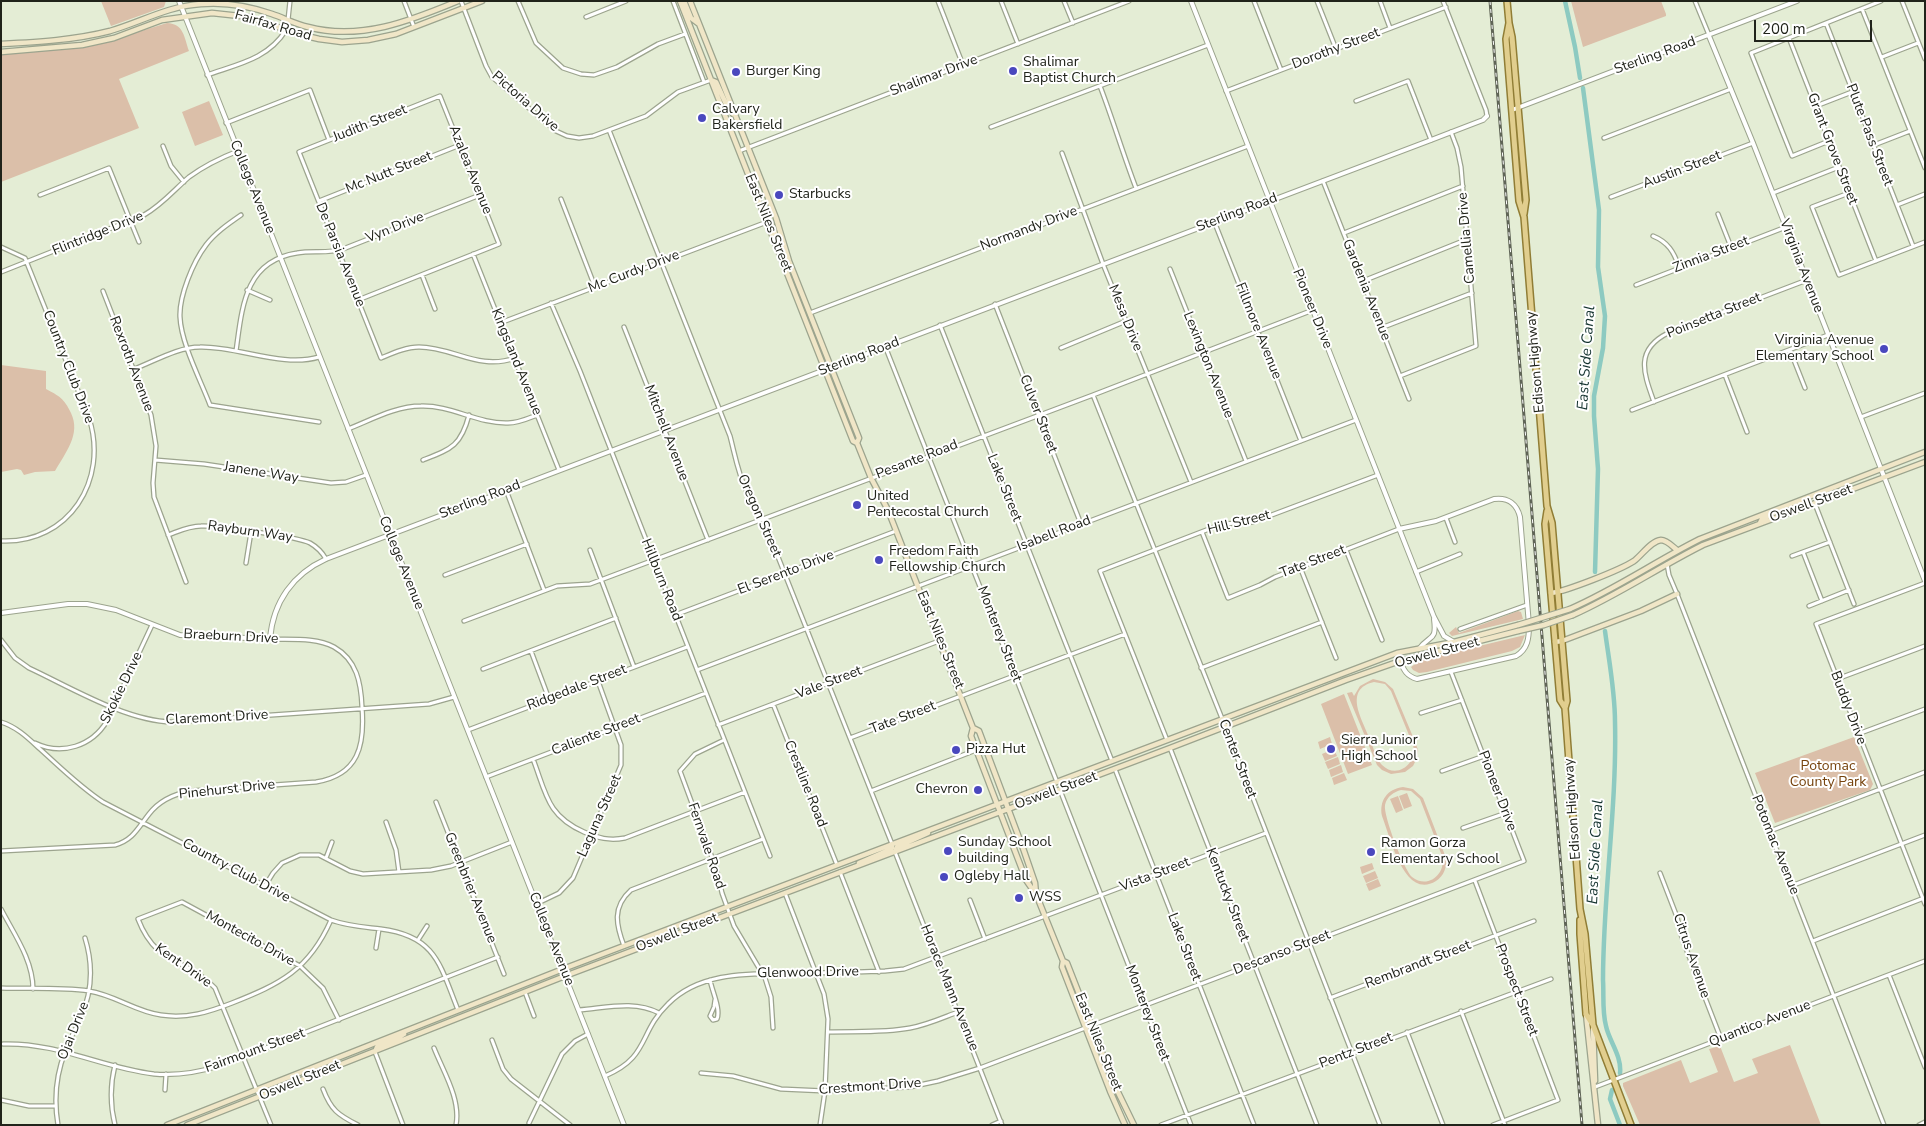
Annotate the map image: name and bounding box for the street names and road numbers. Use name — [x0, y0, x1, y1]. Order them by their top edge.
street label: Fairfax Road — [233, 7, 313, 45]
street label: Dorothy Street — [1290, 25, 1382, 73]
street label: Sterling Road — [1612, 33, 1698, 79]
street label: Shalimar Drive — [888, 52, 980, 100]
street label: Pictoria Drive — [488, 68, 562, 136]
street label: Plute Pass Street — [1842, 82, 1896, 188]
street label: Grant Grove Street — [1803, 91, 1861, 207]
street label: Judith Street — [330, 102, 410, 146]
street label: Azalea Avenue — [445, 123, 495, 217]
street label: College Avenue — [226, 138, 278, 236]
street label: Austin Street — [1640, 147, 1724, 193]
street label: Mc Nutt Street — [343, 148, 435, 198]
street label: East Niles Street — [741, 172, 795, 274]
street label: Sterling Road — [1194, 190, 1280, 236]
street label: Camellia Drive — [1455, 192, 1479, 284]
street label: De Parsia Avenue — [311, 200, 369, 310]
street label: Normandy Drive — [978, 203, 1080, 255]
street label: Flintridge Drive — [50, 208, 146, 260]
street label: Vyn Drive — [363, 209, 427, 247]
street label: Virginia Avenue — [1775, 217, 1827, 315]
street label: Zinnia Street — [1671, 233, 1751, 277]
street label: Gardenia Avenue — [1338, 237, 1394, 343]
street label: Mc Curdy Drive — [586, 247, 682, 297]
street label: Pioneer Drive — [1288, 267, 1336, 351]
street label: Fillmore Avenue — [1231, 280, 1285, 382]
street label: Mesa Drive — [1104, 282, 1146, 354]
street label: Poinsetta Street — [1664, 289, 1764, 343]
street label: Kingsland Avenue — [487, 306, 545, 418]
street label: Country Club Drive — [39, 308, 97, 426]
street label: Lexington Avenue — [1179, 309, 1237, 421]
street label: Edison Highway — [1523, 311, 1549, 413]
street label: Rexroth Avenue — [105, 314, 157, 414]
street label: Sterling Road — [816, 334, 902, 380]
street label: Culver Street — [1015, 372, 1061, 456]
street label: Mitchell Avenue — [640, 383, 692, 483]
street label: Pesante Road — [874, 437, 960, 483]
street label: Lake Street — [983, 452, 1025, 524]
street label: Janene Way — [222, 459, 300, 487]
street label: Oregon Street — [733, 472, 785, 560]
street label: Sterling Road — [437, 477, 523, 523]
street label: Oswell Street — [1767, 481, 1855, 527]
street label: Hill Street — [1206, 507, 1272, 539]
street label: Isabell Road — [1015, 512, 1093, 556]
street label: College Avenue — [375, 514, 427, 612]
street label: Rayburn Way — [206, 518, 294, 546]
street label: Hillburn Road — [637, 536, 685, 624]
street label: Tate Street — [1278, 542, 1348, 582]
street label: El Serento Drive — [736, 547, 836, 599]
street label: Monterey Street — [973, 584, 1025, 684]
street label: East Niles Street — [913, 589, 967, 691]
street label: Braeburn Drive — [183, 626, 279, 648]
street label: Oswell Street — [1393, 634, 1481, 672]
street label: Skokie Drive — [97, 649, 147, 727]
street label: Ridgedale Street — [525, 661, 629, 715]
street label: Vale Street — [794, 663, 864, 703]
street label: Buddy Drive — [1826, 669, 1870, 747]
street label: Tate Street — [868, 698, 938, 738]
street label: Claremont Drive — [165, 707, 269, 729]
street label: Caliente Street — [549, 710, 643, 760]
street label: Center Street — [1214, 717, 1260, 801]
street label: Crestline Road — [780, 738, 830, 830]
street label: Pioneer Drive — [1474, 749, 1520, 833]
street label: Edison Highway — [1561, 758, 1585, 860]
street label: Oswell Street — [1012, 768, 1100, 814]
street label: Laguna Street — [574, 772, 626, 860]
street label: Pinehurst Drive — [178, 777, 276, 803]
street label: Potomac Avenue — [1747, 793, 1803, 897]
street label: Fernvale Road — [683, 801, 729, 891]
street label: Greenbrier Avenue — [440, 830, 500, 946]
street label: Country Club Drive — [179, 835, 293, 907]
street label: Kentucky Street — [1201, 846, 1253, 944]
street label: Vista Street — [1118, 854, 1192, 896]
street label: College Avenue — [525, 890, 577, 988]
street label: Montecito Drive — [203, 908, 297, 970]
street label: Oswell Street — [634, 910, 720, 956]
street label: Lake Street — [1163, 911, 1205, 983]
street label: Citrus Avenue — [1669, 911, 1713, 1001]
street label: Horace Mann Avenue — [916, 922, 982, 1054]
street label: Descanso Street — [1231, 927, 1333, 979]
street label: Rembrandt Street — [1363, 937, 1473, 993]
street label: Kent Drive — [151, 940, 215, 992]
street label: Prospect Street — [1491, 942, 1541, 1038]
street label: Monterey Street — [1121, 963, 1173, 1063]
street label: Glenwood Drive — [757, 964, 859, 982]
street label: East Niles Street — [1071, 991, 1125, 1093]
street label: Quantico Avenue — [1707, 997, 1813, 1051]
street label: Ojai Drive — [55, 999, 93, 1063]
street label: Fairmount Street — [203, 1025, 307, 1077]
street label: Pentz Street — [1317, 1029, 1395, 1073]
street label: Oswell Street — [257, 1057, 343, 1105]
street label: Crestmont Drive — [818, 1075, 922, 1099]

